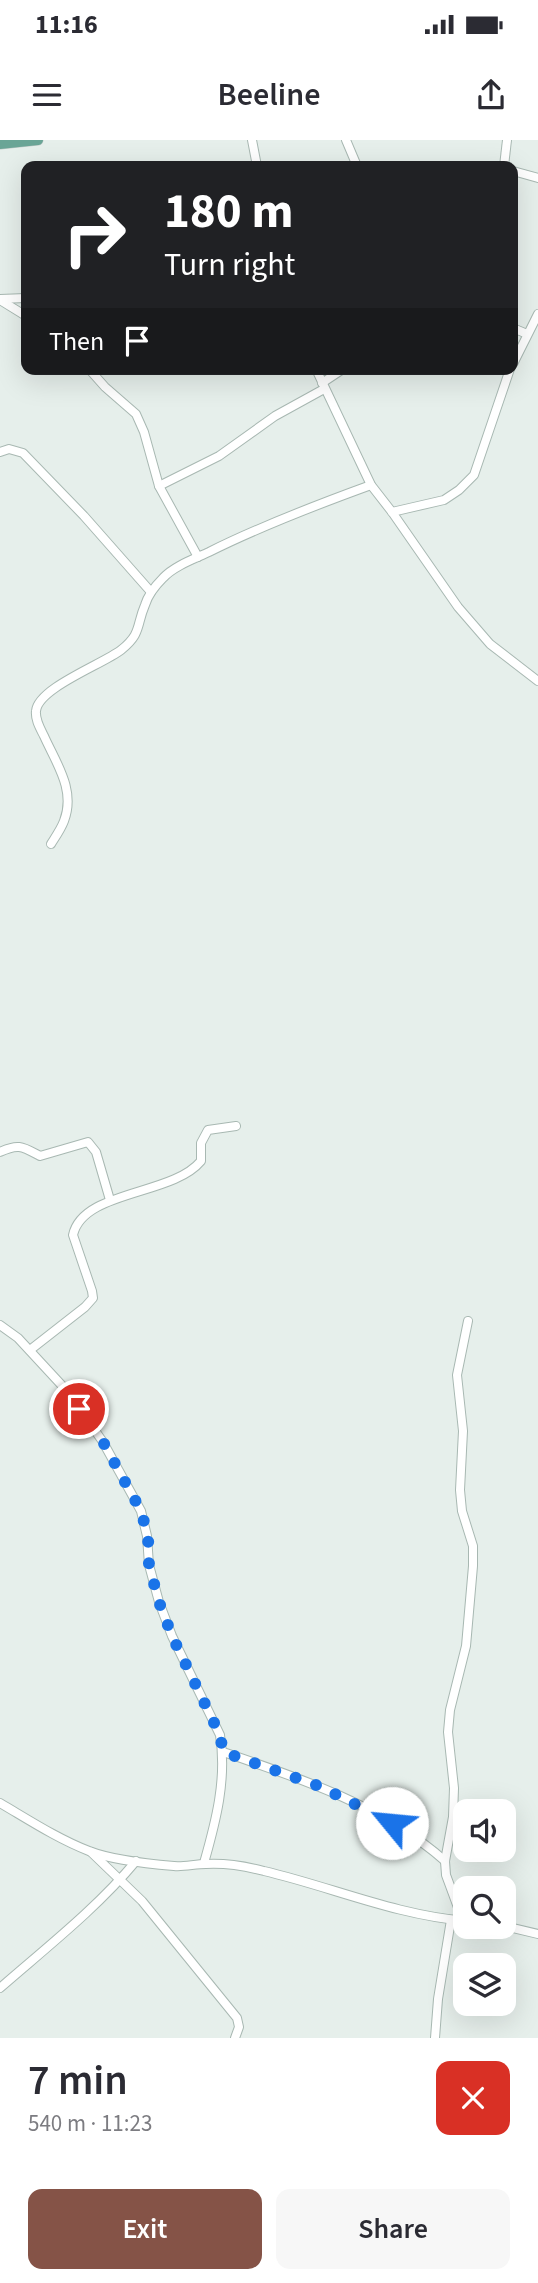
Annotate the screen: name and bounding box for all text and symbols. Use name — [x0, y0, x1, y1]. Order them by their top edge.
text: 11:16 — [35, 6, 98, 43]
text: Beeline — [218, 72, 320, 118]
icon: menu — [28, 76, 66, 114]
icon: share — [472, 76, 510, 114]
text: 180 m — [164, 177, 293, 247]
icon: right — [49, 189, 140, 280]
text: Turn right — [164, 242, 295, 288]
icon: arrive — [118, 322, 156, 360]
text: Then — [49, 323, 104, 360]
pin — [49, 1379, 109, 1439]
icon: arrive — [60, 1390, 98, 1428]
position arrow — [355, 1786, 429, 1860]
map controls — [453, 1799, 516, 2016]
button: sound — [453, 1799, 516, 1862]
button: search — [453, 1876, 516, 1939]
button: layers — [453, 1953, 516, 2016]
text: 7 min — [28, 2051, 128, 2111]
button: close — [436, 2061, 510, 2135]
text: 540 m · 11:23 — [28, 2107, 152, 2140]
button: Exit — [28, 2189, 262, 2269]
button: Share — [276, 2189, 510, 2269]

